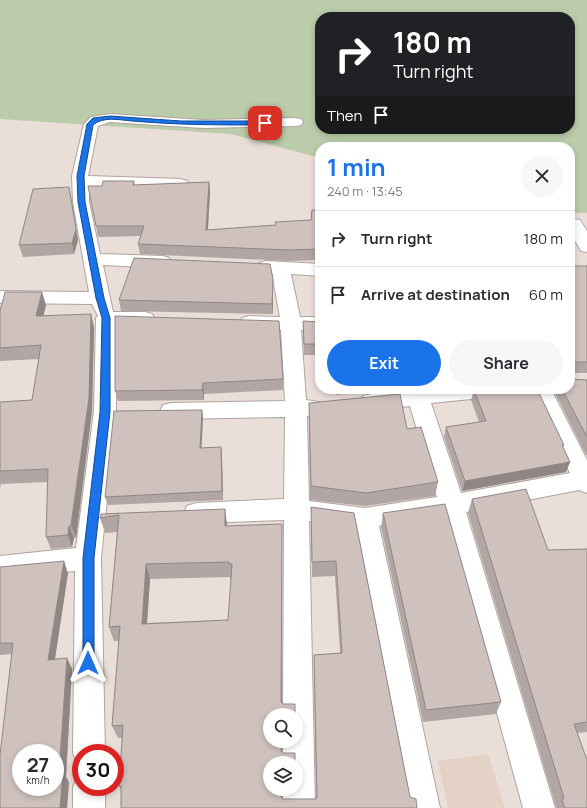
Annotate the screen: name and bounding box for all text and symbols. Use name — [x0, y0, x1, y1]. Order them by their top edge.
text: 180 m — [393, 23, 472, 61]
icon: right — [327, 28, 379, 80]
text: Turn right — [393, 59, 474, 83]
icon: arrive — [370, 104, 392, 126]
text: Then — [327, 105, 362, 126]
pin — [248, 106, 282, 140]
icon: arrive — [254, 112, 276, 134]
text: 1 min — [327, 150, 386, 183]
button: close — [521, 155, 563, 197]
text: 240 m · 13:45 — [327, 182, 403, 200]
icon: right — [327, 228, 349, 250]
text: Turn right — [361, 228, 432, 249]
text: 180 m — [524, 228, 563, 249]
icon: arrive — [327, 284, 349, 306]
text: Arrive at destination — [361, 284, 510, 305]
text: 60 m — [529, 284, 563, 305]
button: Exit — [327, 340, 441, 386]
button: Share — [449, 340, 563, 386]
position arrow — [67, 642, 109, 684]
map controls — [263, 708, 303, 796]
button: search — [263, 708, 303, 748]
speed limit sign: 30 — [72, 744, 124, 796]
text: 27 — [27, 751, 49, 778]
button: layers — [263, 756, 303, 796]
text: km/h — [26, 773, 50, 787]

